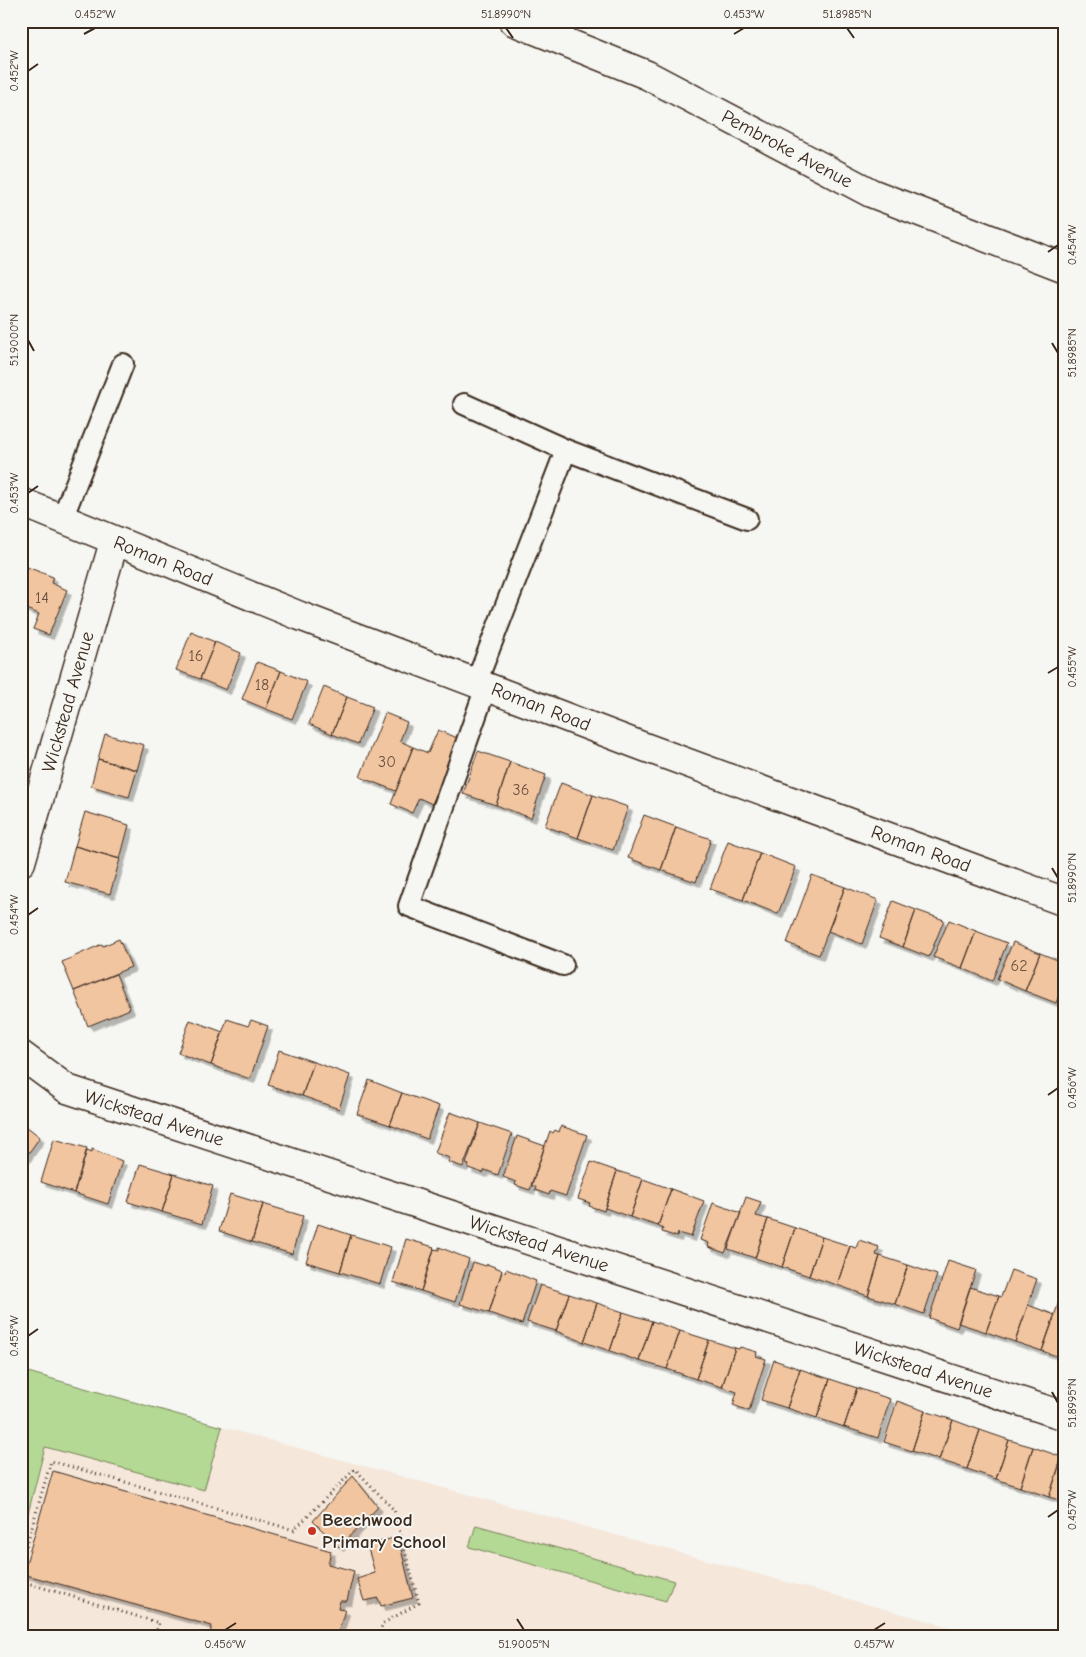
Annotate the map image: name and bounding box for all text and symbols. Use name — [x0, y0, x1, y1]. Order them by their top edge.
text: 0.452°W — [74, 7, 116, 21]
text: 51.8990°N — [481, 7, 531, 21]
text: 0.453°W — [724, 7, 765, 21]
text: 51.8985°N — [822, 7, 872, 21]
text: 0.452°W — [7, 50, 21, 92]
street label: Pembroke Avenue — [718, 105, 856, 193]
text: 0.454°W — [1065, 224, 1079, 265]
text: 51.9000°N — [7, 314, 21, 366]
text: 51.8985°N — [1065, 328, 1079, 378]
text: 0.453°W — [7, 472, 21, 513]
street label: Roman Road — [110, 531, 216, 591]
house number: 14 — [35, 589, 49, 607]
street label: Wickstead Avenue — [37, 629, 99, 775]
text: 0.455°W — [1065, 646, 1079, 688]
house number: 16 — [188, 647, 204, 665]
house number: 18 — [255, 676, 269, 694]
street label: Roman Road — [488, 678, 594, 736]
house number: 30 — [378, 753, 396, 771]
house number: 36 — [513, 781, 529, 799]
street label: Roman Road — [868, 821, 974, 877]
text: 51.8990°N — [1065, 853, 1079, 903]
text: 0.454°W — [7, 894, 21, 935]
house number: 62 — [1010, 957, 1028, 975]
text: 0.456°W — [1065, 1067, 1079, 1109]
street label: Wickstead Avenue — [81, 1085, 227, 1151]
street label: Wickstead Avenue — [466, 1211, 612, 1277]
text: 0.455°W — [7, 1315, 21, 1357]
street label: Wickstead Avenue — [850, 1337, 996, 1403]
text: 51.8995°N — [1065, 1378, 1079, 1428]
text: 0.457°W — [1065, 1489, 1079, 1530]
place label: Beechwood Primary School — [322, 1509, 446, 1553]
marker: Beechwood Primary School — [306, 1525, 318, 1537]
text: 0.456°W — [204, 1637, 246, 1651]
text: 51.9005°N — [498, 1637, 550, 1651]
text: 0.457°W — [854, 1637, 895, 1651]

